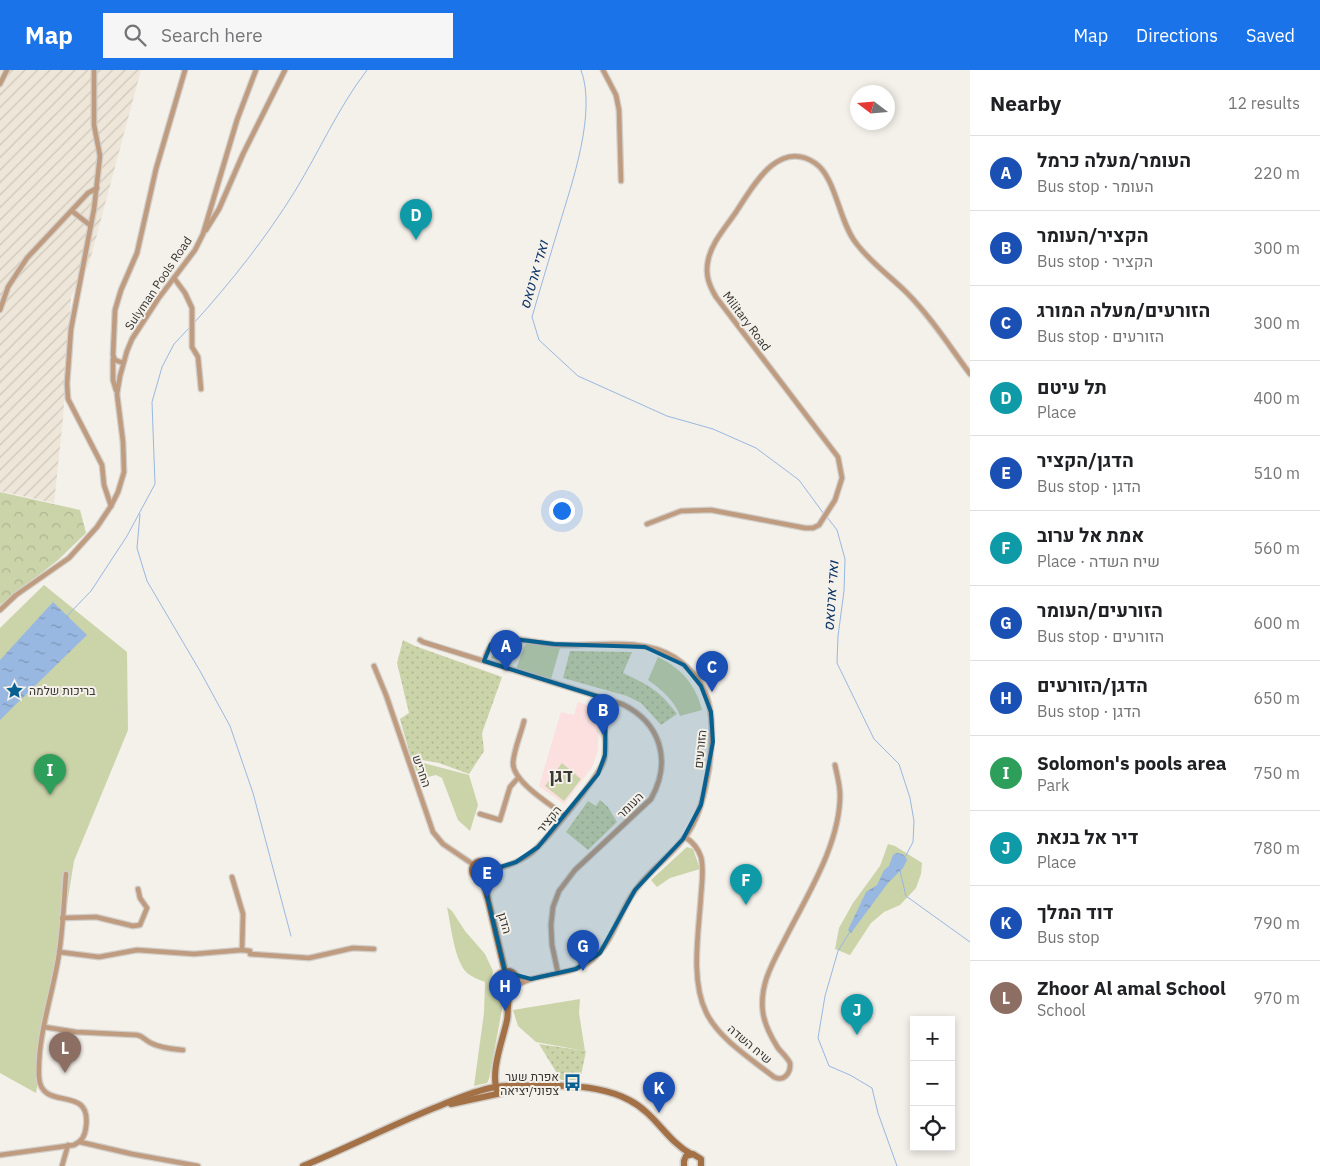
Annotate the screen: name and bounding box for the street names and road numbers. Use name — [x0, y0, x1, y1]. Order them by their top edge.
street label: Sulyman Pools Road — [121, 233, 195, 333]
street label: Military Road — [720, 288, 774, 354]
street label: הזורעים — [691, 729, 709, 769]
street label: החריש — [409, 753, 435, 789]
street label: העומר — [614, 789, 646, 821]
street label: הקציר — [534, 802, 564, 836]
street label: הדגן — [495, 911, 515, 935]
street label: שיח השדה — [725, 1021, 775, 1067]

